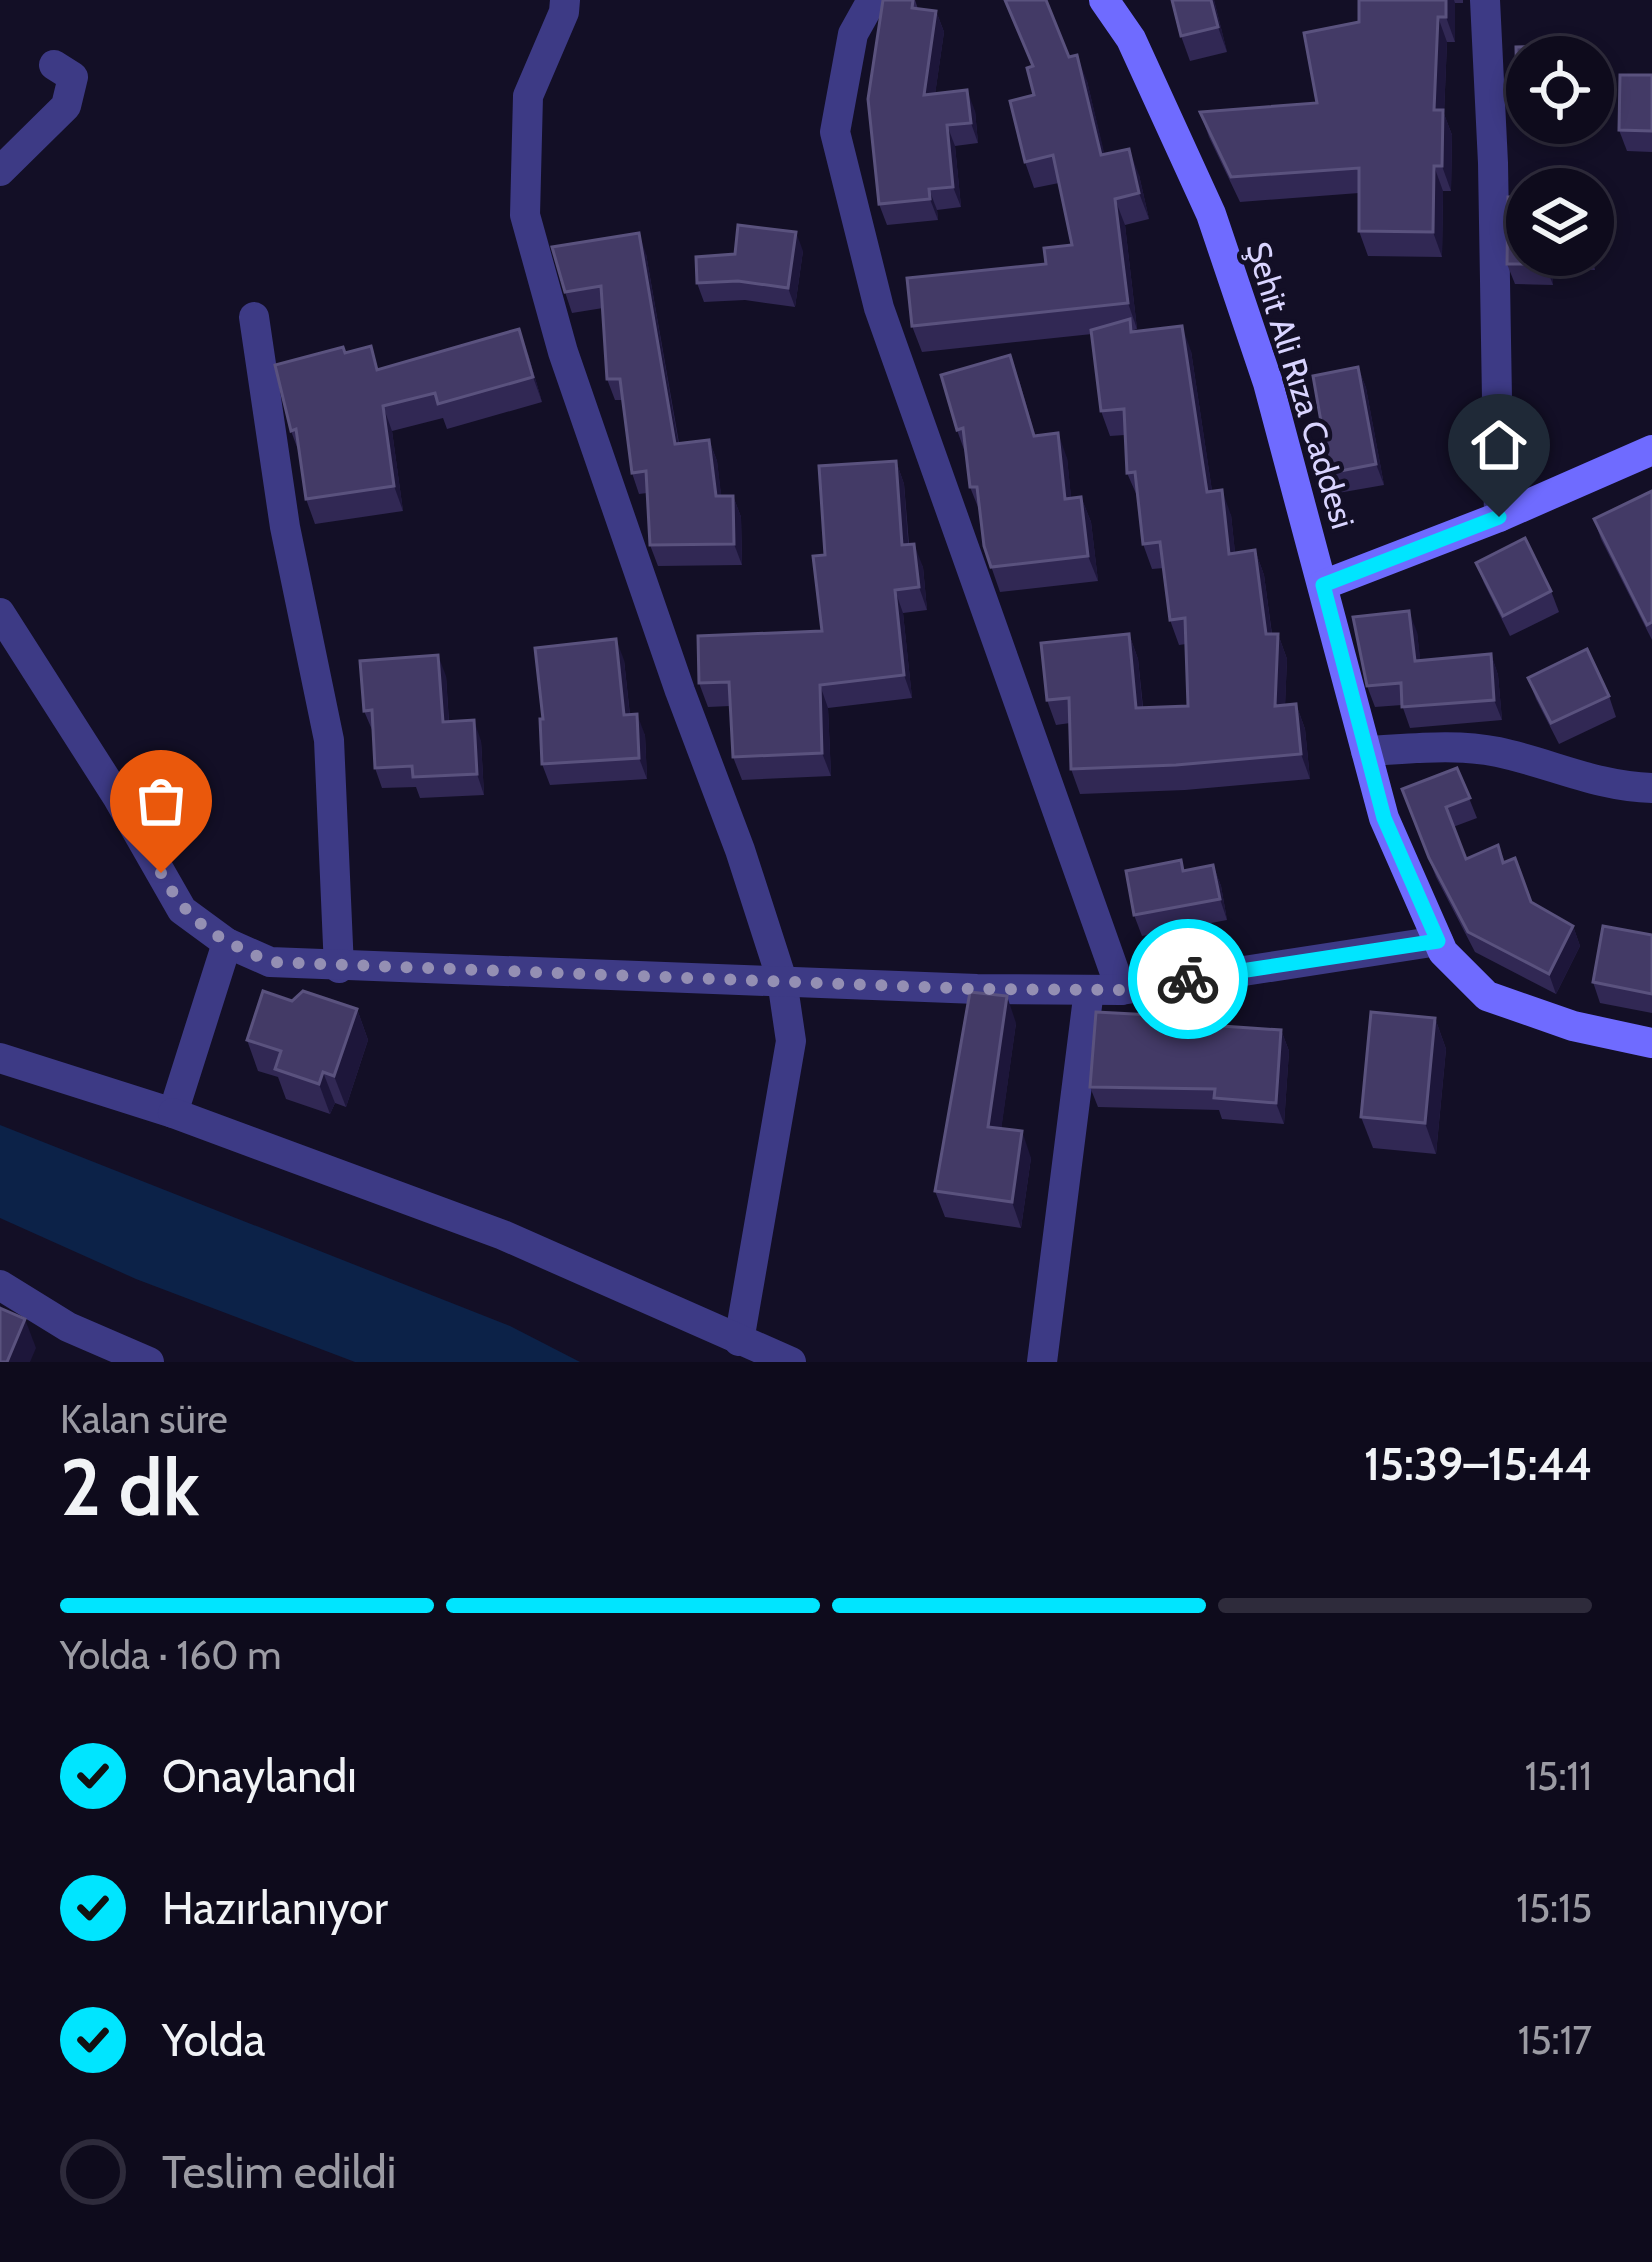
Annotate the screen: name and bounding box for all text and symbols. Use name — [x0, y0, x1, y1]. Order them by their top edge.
map controls — [1506, 36, 1614, 276]
button: locate — [1506, 36, 1614, 144]
button: layers — [1506, 168, 1614, 276]
street label: Şehit Ali Rıza Caddesi — [1238, 237, 1364, 533]
pin — [1448, 394, 1550, 517]
icon: home — [1466, 412, 1532, 478]
pin — [110, 750, 212, 873]
icon: bag — [128, 768, 194, 834]
courier — [1128, 919, 1248, 1039]
icon: bike — [1155, 946, 1221, 1012]
text: Kalan süre — [60, 1395, 228, 1443]
text: 15:39–15:44 — [1364, 1437, 1592, 1491]
text: 2 dk — [60, 1440, 200, 1535]
text: Yolda · 160 m — [60, 1631, 282, 1679]
icon: check — [60, 1743, 126, 1809]
text: Onaylandı — [162, 1749, 357, 1803]
text: 15:11 — [1525, 1752, 1592, 1800]
icon: check — [60, 1875, 126, 1941]
text: Hazırlanıyor — [162, 1881, 388, 1935]
text: 15:15 — [1516, 1884, 1592, 1932]
icon: check — [60, 2007, 126, 2073]
text: Yolda — [162, 2013, 265, 2067]
text: 15:17 — [1518, 2016, 1592, 2064]
text: Teslim edildi — [162, 2145, 396, 2199]

